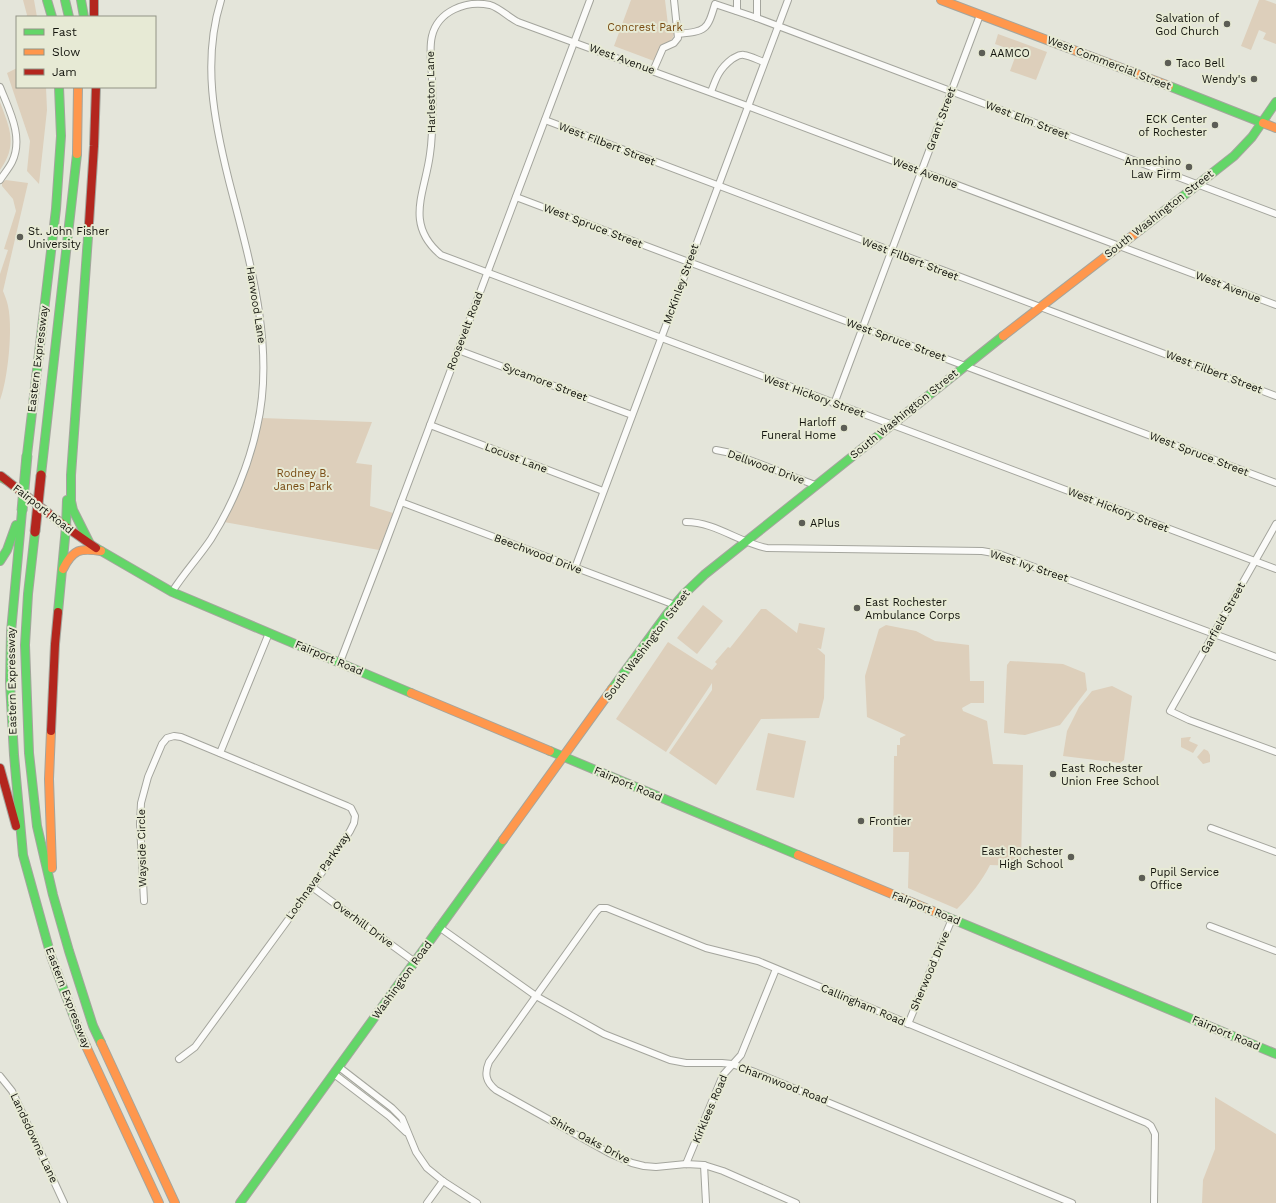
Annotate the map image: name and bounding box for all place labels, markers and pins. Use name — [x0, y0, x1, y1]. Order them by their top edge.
place label: Salvation of God Church — [1155, 12, 1220, 38]
marker: Salvation of God Church — [1222, 19, 1232, 29]
place label: AAMCO — [990, 47, 1030, 60]
marker: AAMCO — [977, 48, 987, 58]
place label: Taco Bell — [1176, 57, 1225, 70]
marker: Taco Bell — [1163, 58, 1173, 68]
place label: Wendy's — [1202, 73, 1246, 86]
marker: Wendy's — [1249, 74, 1259, 84]
place label: ECK Center of Rochester — [1139, 113, 1208, 139]
marker: ECK Center of Rochester — [1210, 120, 1220, 130]
place label: Annechino Law Firm — [1124, 155, 1181, 181]
marker: Annechino Law Firm — [1184, 162, 1194, 172]
place label: St. John Fisher University — [28, 225, 110, 251]
marker: St. John Fisher University — [15, 232, 25, 242]
place label: Harloff Funeral Home — [761, 416, 836, 442]
marker: Harloff Funeral Home — [839, 423, 849, 433]
place label: APlus — [810, 517, 840, 530]
marker: APlus — [797, 518, 807, 528]
place label: East Rochester Ambulance Corps — [865, 596, 961, 622]
marker: East Rochester Ambulance Corps — [852, 603, 862, 613]
place label: East Rochester Union Free School — [1061, 762, 1160, 788]
marker: East Rochester Union Free School — [1048, 769, 1058, 779]
place label: Frontier — [869, 815, 912, 828]
marker: Frontier — [856, 816, 866, 826]
place label: East Rochester High School — [981, 845, 1064, 871]
marker: East Rochester High School — [1066, 852, 1076, 862]
place label: Pupil Service Office — [1150, 866, 1219, 892]
marker: Pupil Service Office — [1137, 873, 1147, 883]

